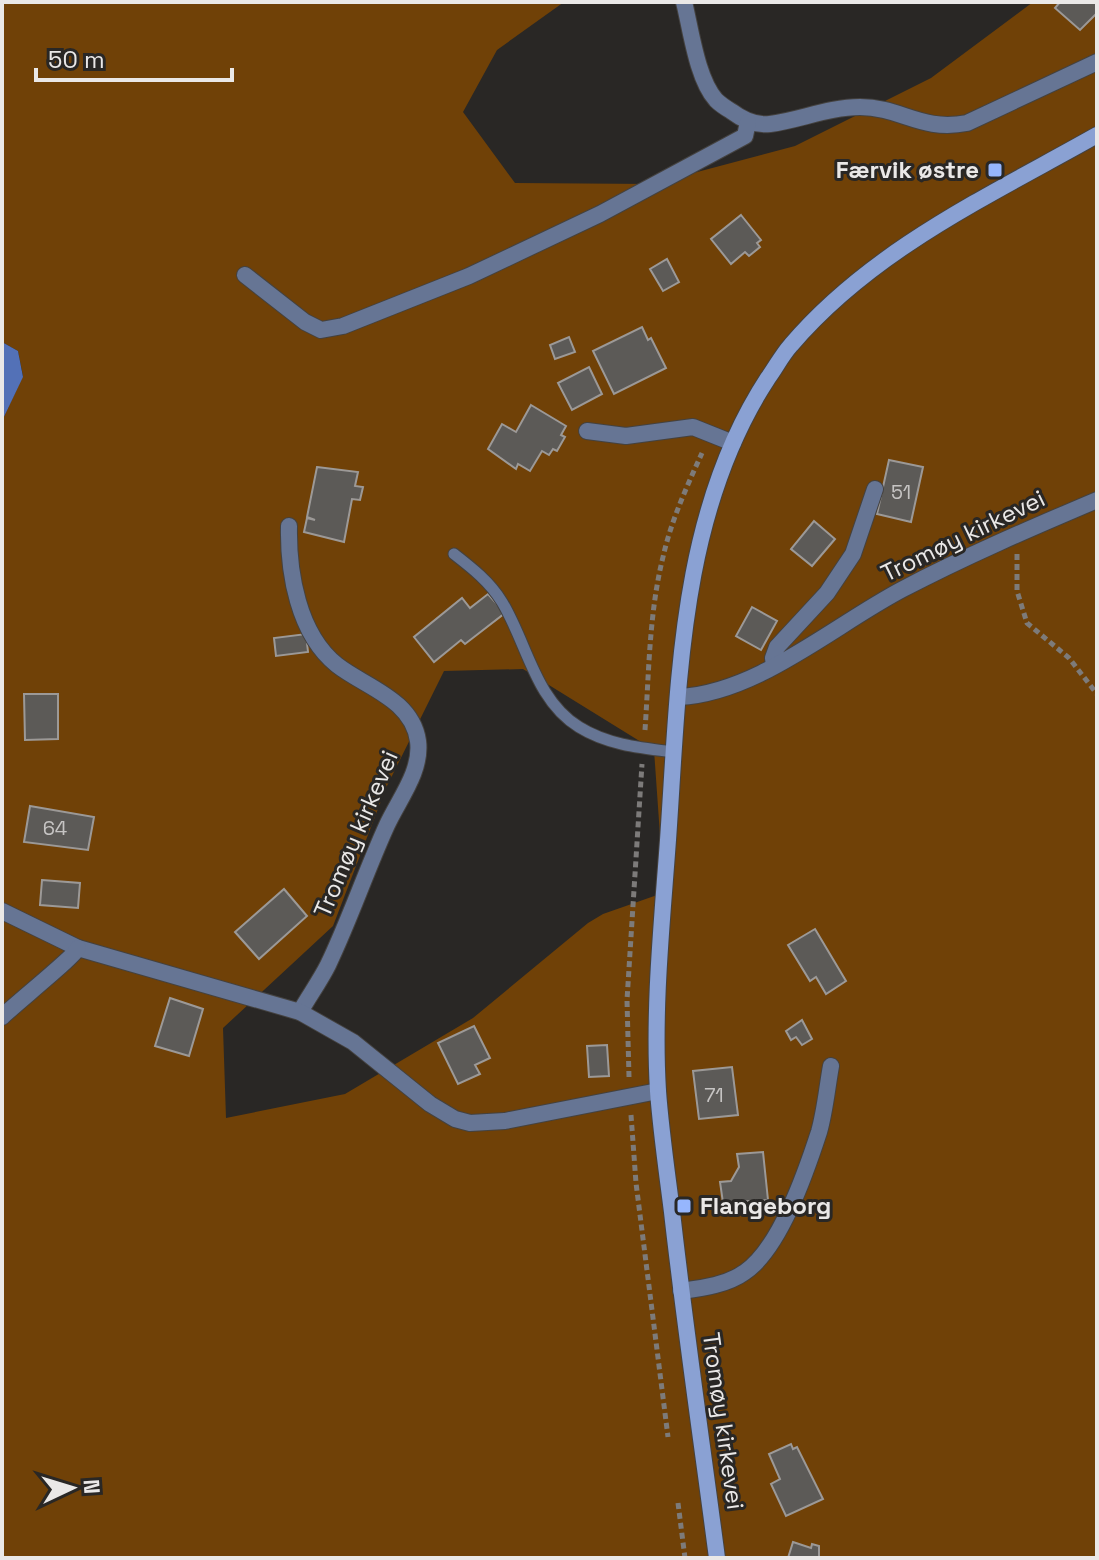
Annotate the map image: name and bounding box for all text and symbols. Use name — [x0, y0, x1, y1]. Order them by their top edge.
scale bar — [36, 32, 232, 82]
text: 50 m — [48, 44, 105, 75]
place label: Færvik østre — [836, 154, 979, 185]
marker: Færvik østre — [986, 161, 1004, 179]
house number: 51 — [891, 479, 911, 505]
street label: Tromøy kirkevei — [876, 483, 1050, 589]
street label: Tromøy kirkevei — [306, 746, 405, 922]
house number: 64 — [43, 815, 67, 841]
house number: 71 — [704, 1082, 724, 1108]
place label: Flangeborg — [700, 1190, 831, 1221]
marker: Flangeborg — [675, 1197, 693, 1215]
street label: Tromøy kirkevei — [696, 1330, 751, 1511]
north arrow — [32, 1448, 112, 1528]
text: N — [77, 1478, 106, 1495]

